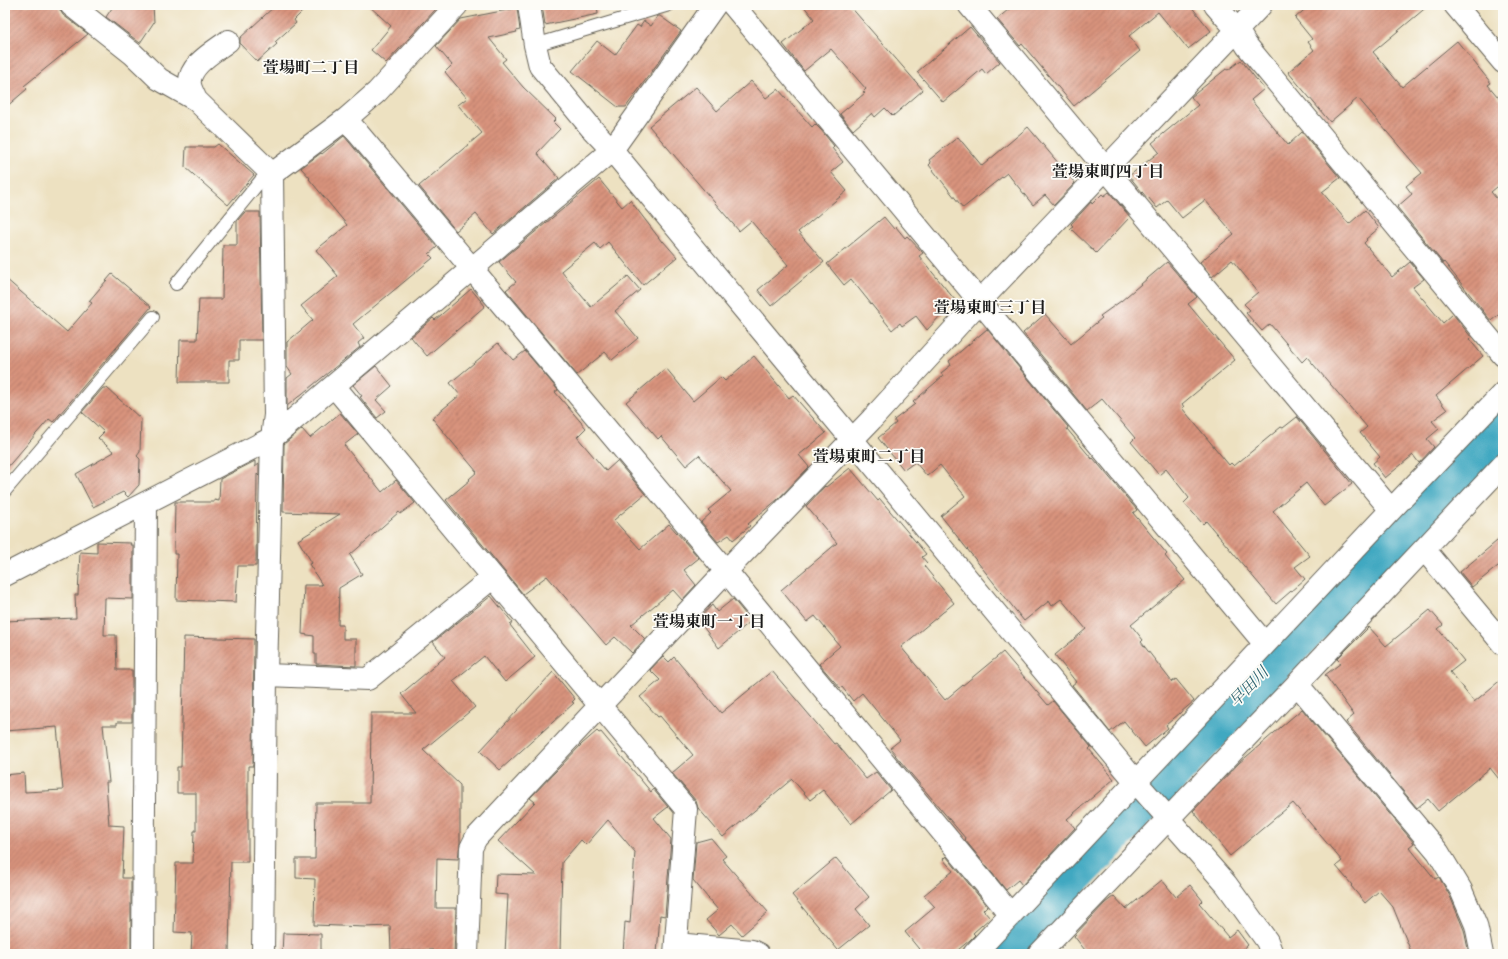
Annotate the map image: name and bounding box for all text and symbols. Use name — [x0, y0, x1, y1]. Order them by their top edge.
district label: 萱場町二丁目 — [263, 58, 359, 81]
district label: 萱場東町四丁目 — [1052, 162, 1164, 185]
district label: 萱場東町三丁目 — [934, 298, 1046, 321]
district label: 萱場東町二丁目 — [813, 447, 925, 470]
district label: 萱場東町一丁目 — [653, 612, 765, 635]
water label: 早田川 — [1225, 661, 1276, 713]

